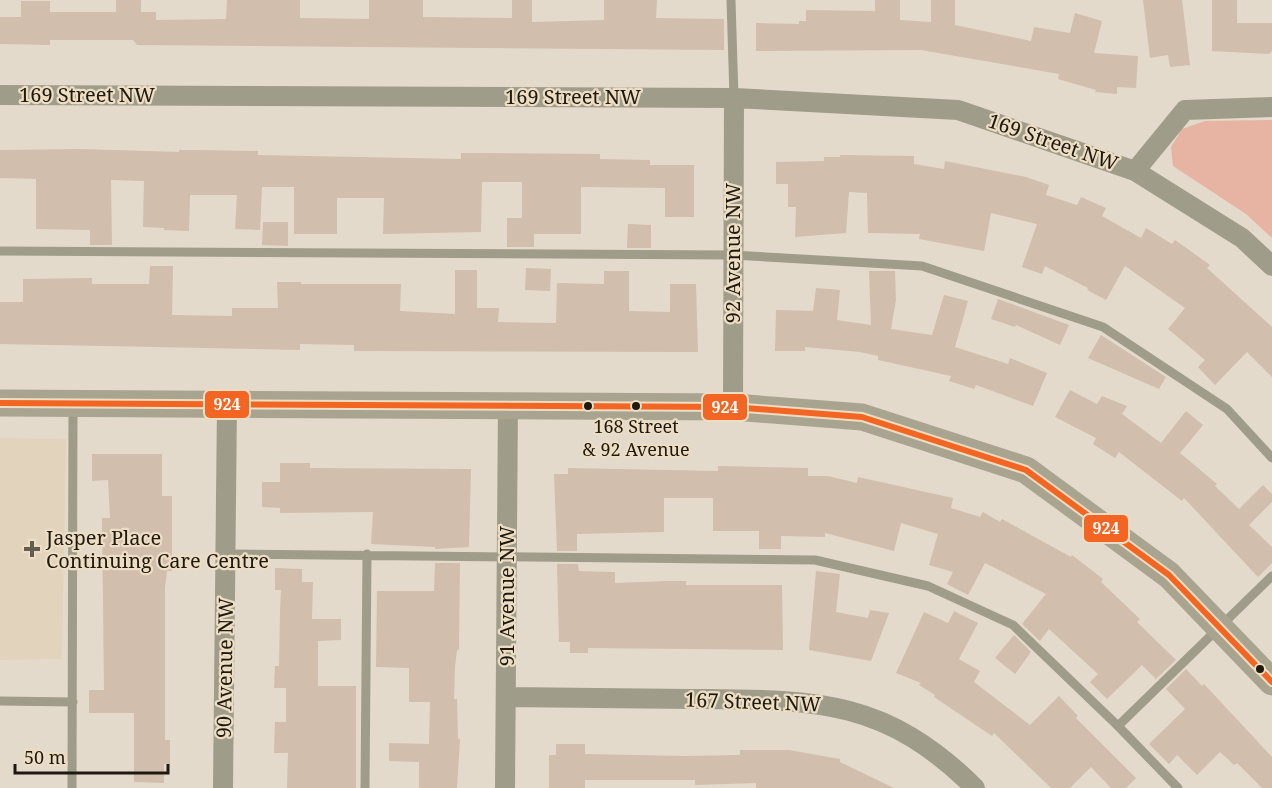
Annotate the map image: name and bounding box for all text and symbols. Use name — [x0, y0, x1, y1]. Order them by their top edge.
street label: 169 Street NW — [19, 81, 155, 108]
street label: 169 Street NW — [505, 83, 641, 110]
street label: 169 Street NW — [985, 107, 1122, 176]
street label: 92 Avenue NW — [719, 183, 746, 323]
line badge: 924 — [204, 390, 250, 419]
text: 924 — [213, 393, 241, 415]
line badge: 924 — [702, 393, 748, 421]
text: 924 — [711, 396, 739, 418]
unlabelled marker — [582, 400, 594, 412]
marker: 168 Street & 92 Avenue — [630, 400, 642, 412]
place label: 168 Street & 92 Avenue — [582, 414, 690, 461]
line badge: 924 — [1083, 514, 1129, 543]
text: 924 — [1092, 517, 1120, 539]
place label: Jasper Place Continuing Care Centre — [45, 524, 269, 574]
street label: 91 Avenue NW — [493, 526, 520, 666]
marker: Jasper Place Continuing Care Centre — [23, 540, 41, 558]
street label: 90 Avenue NW — [210, 597, 239, 738]
unlabelled marker — [1254, 663, 1266, 675]
street label: 167 Street NW — [685, 686, 821, 717]
scale bar — [15, 737, 168, 775]
text: 50 m — [24, 745, 66, 769]

